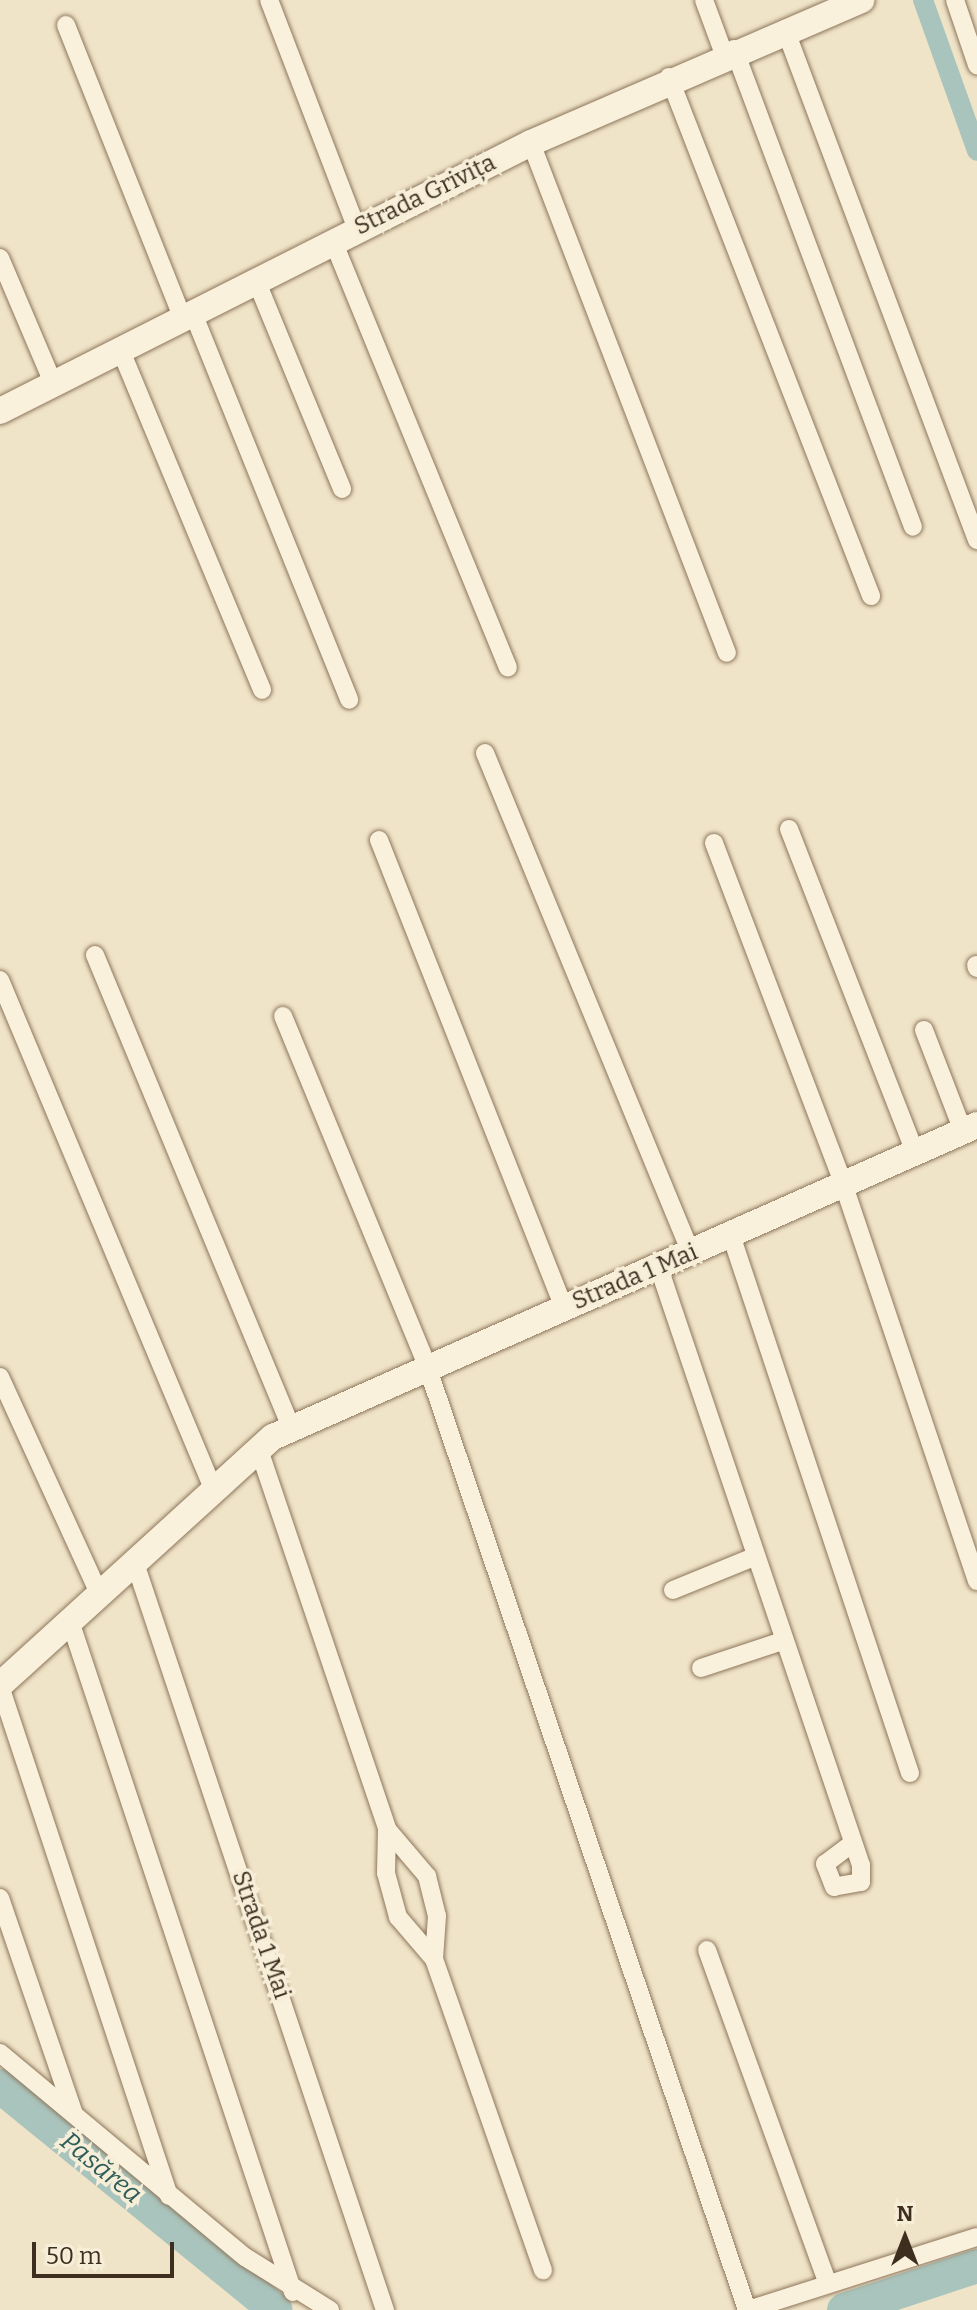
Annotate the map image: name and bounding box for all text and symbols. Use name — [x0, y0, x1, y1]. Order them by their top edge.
street label: Strada Grivița — [350, 148, 500, 242]
street label: Strada 1 Mai — [568, 1238, 702, 1316]
street label: Strada 1 Mai — [226, 1867, 296, 2003]
water label: Pasărea — [54, 2126, 148, 2210]
north arrow — [865, 2198, 945, 2278]
text: N — [897, 2200, 913, 2227]
scale bar — [36, 2226, 178, 2276]
text: 50 m — [46, 2242, 102, 2270]

